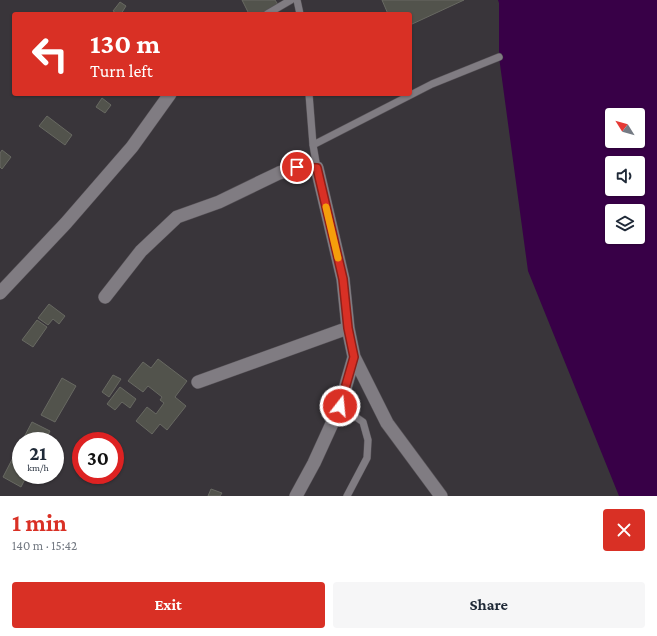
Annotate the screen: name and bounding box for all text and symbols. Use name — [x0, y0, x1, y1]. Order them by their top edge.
icon: left — [24, 28, 76, 80]
text: 130 m — [90, 28, 160, 59]
text: Turn left — [90, 61, 153, 81]
north arrow — [605, 108, 645, 148]
map controls — [605, 108, 645, 244]
pin — [280, 150, 314, 184]
icon: arrive — [286, 156, 308, 178]
button: sound — [605, 156, 645, 196]
button: layers — [605, 204, 645, 244]
position arrow — [319, 385, 361, 427]
speed limit sign: 30 — [72, 432, 124, 484]
text: 21 — [29, 442, 47, 464]
text: km/h — [27, 462, 49, 473]
text: 1 min — [12, 509, 67, 536]
button: close — [603, 509, 645, 551]
text: 140 m · 15:42 — [12, 538, 77, 553]
button: Exit — [12, 582, 325, 628]
button: Share — [333, 582, 645, 628]

